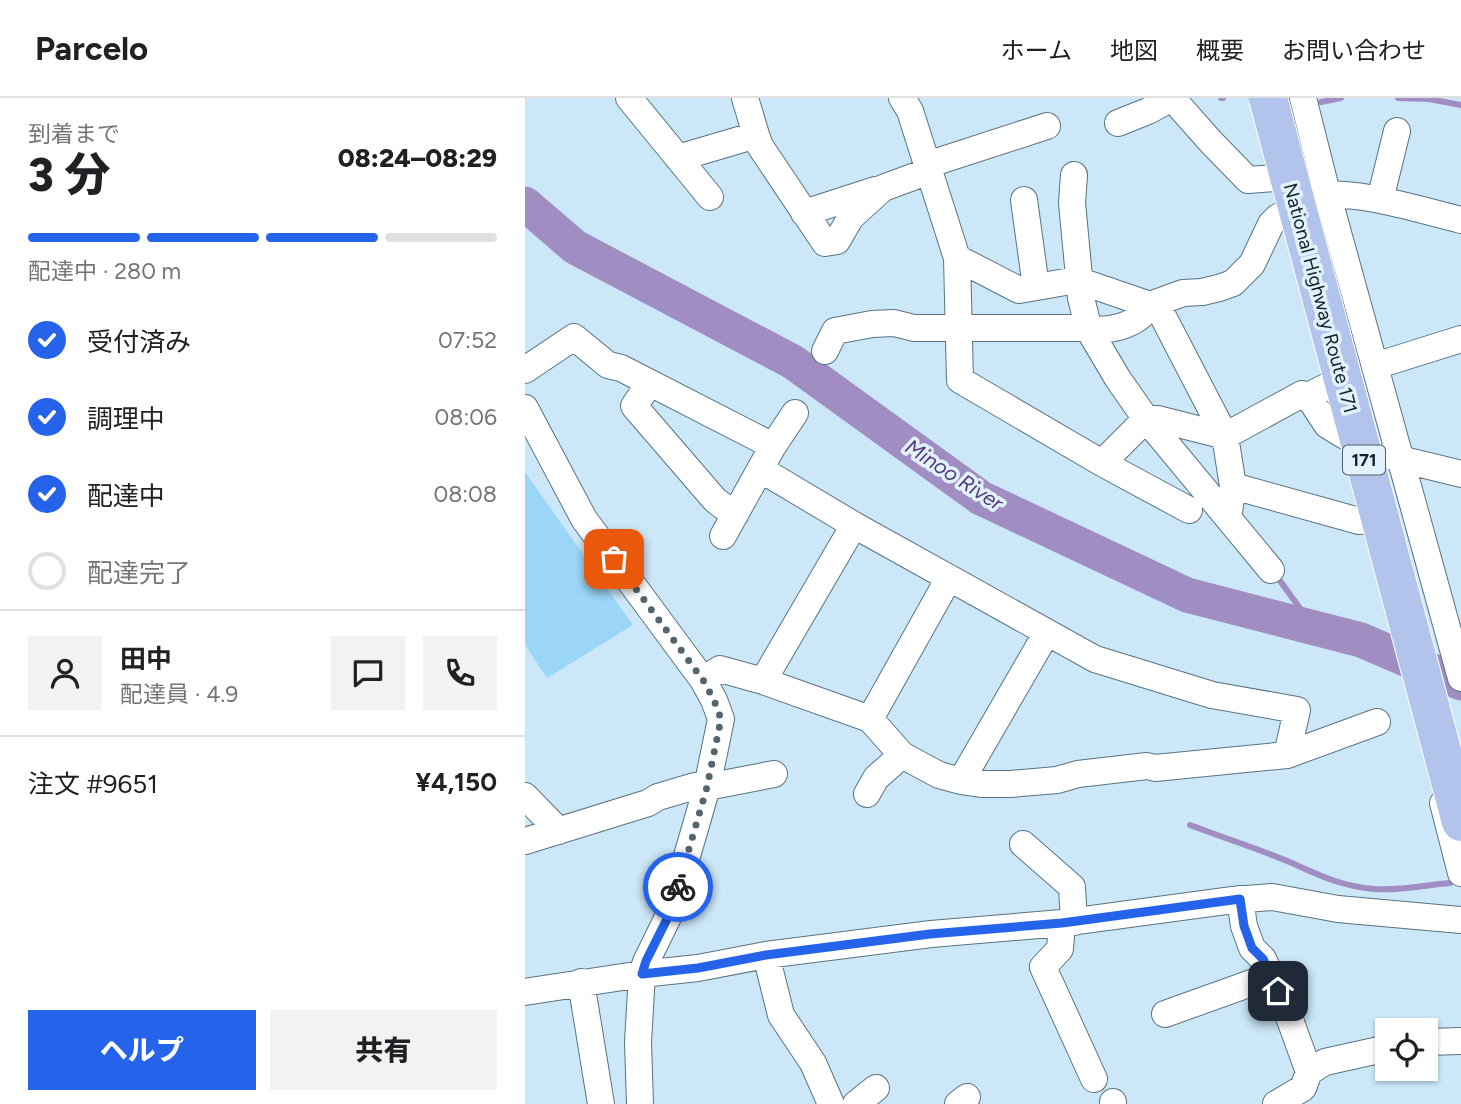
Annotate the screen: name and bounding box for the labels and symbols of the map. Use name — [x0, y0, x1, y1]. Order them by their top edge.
street label: National Highway Route 171 — [1279, 181, 1362, 416]
water label: Minoo River — [901, 434, 1008, 516]
road number: 171 — [1343, 446, 1385, 474]
pin — [584, 529, 644, 589]
courier — [643, 852, 713, 922]
pin — [1248, 961, 1308, 1021]

